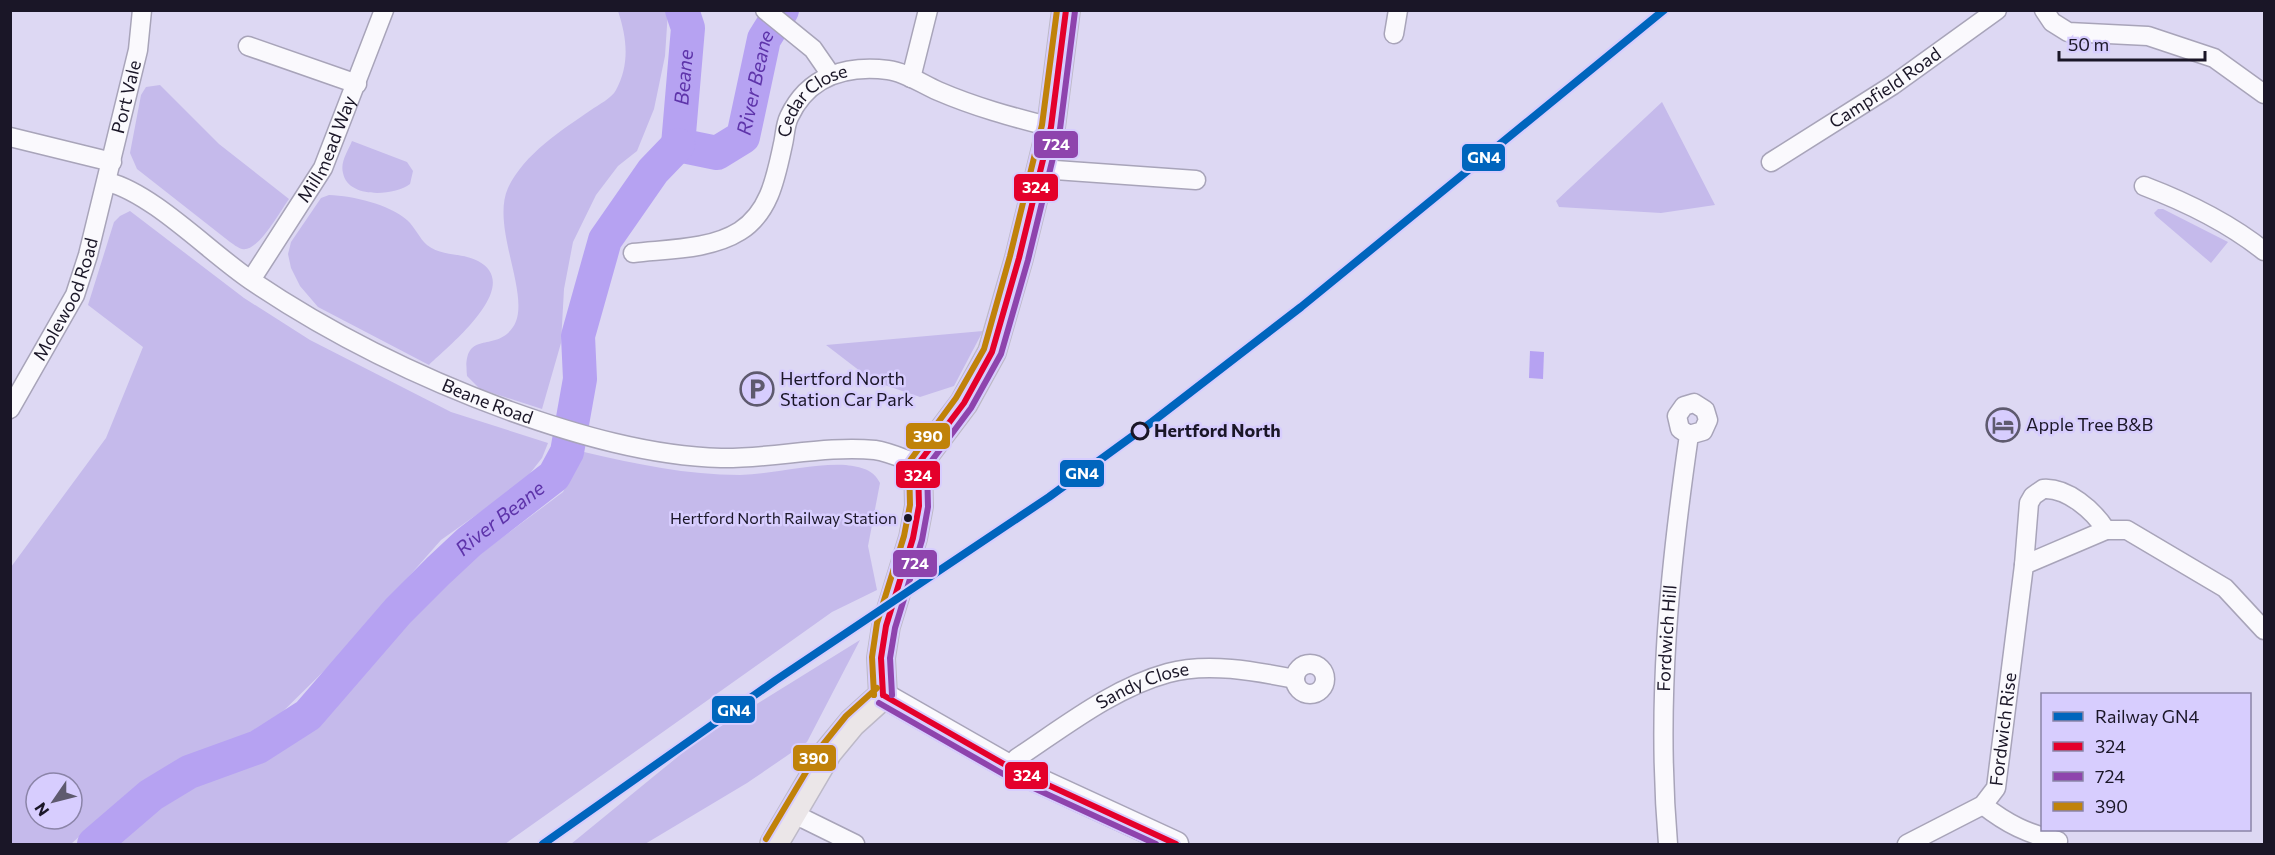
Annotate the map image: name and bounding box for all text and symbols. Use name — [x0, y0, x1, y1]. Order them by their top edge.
water label: River Beane — [731, 24, 778, 137]
scale bar — [2059, 24, 2204, 62]
text: 50 m — [2068, 33, 2109, 55]
street label: Campfield Road — [1825, 42, 1945, 133]
water label: Beane — [668, 48, 697, 106]
street label: Port Vale — [106, 58, 145, 136]
street label: Cedar Close — [772, 59, 849, 139]
street label: Millmead Way — [292, 92, 360, 206]
line badge: 724 — [1033, 130, 1079, 159]
text: 724 — [1042, 134, 1070, 153]
line badge: GN4 — [1461, 143, 1506, 172]
text: GN4 — [1467, 147, 1501, 166]
line badge: 324 — [1013, 173, 1059, 202]
text: 324 — [1022, 177, 1050, 196]
street label: Molewood Road — [28, 235, 102, 364]
place label: Hertford North Station Car Park — [780, 367, 914, 410]
parking icon: Hertford North Station Car Park — [739, 371, 775, 407]
street label: Beane Road — [439, 373, 536, 428]
hotel icon: Apple Tree B&B — [1985, 407, 2021, 443]
place label: Apple Tree B&B — [2026, 413, 2153, 435]
place label: Hertford North — [1154, 419, 1281, 441]
line badge: 390 — [905, 422, 951, 450]
marker: Hertford North — [1131, 422, 1149, 440]
text: 390 — [913, 426, 943, 445]
line badge: GN4 — [1059, 459, 1105, 488]
line badge: 324 — [895, 460, 941, 489]
text: GN4 — [1065, 463, 1099, 482]
text: 324 — [904, 465, 932, 484]
water label: River Beane — [450, 475, 549, 560]
place label: Hertford North Railway Station — [670, 508, 897, 527]
marker: Hertford North Railway Station — [902, 512, 914, 524]
line badge: 724 — [892, 549, 938, 578]
text: 724 — [901, 553, 929, 572]
street label: Fordwich Hill — [1652, 584, 1681, 692]
street label: Sandy Close — [1091, 657, 1190, 713]
street label: Fordwich Rise — [1984, 671, 2020, 787]
legend — [2041, 693, 2251, 831]
line badge: GN4 — [711, 695, 756, 724]
text: GN4 — [717, 700, 751, 719]
text: Railway GN4 — [2095, 705, 2200, 727]
text: 324 — [2095, 735, 2126, 757]
line badge: 390 — [792, 744, 837, 772]
text: 390 — [799, 748, 829, 767]
line badge: 324 — [1004, 761, 1049, 790]
text: 324 — [1013, 765, 1041, 784]
text: 724 — [2095, 765, 2125, 787]
north arrow — [24, 771, 84, 831]
text: 390 — [2095, 795, 2128, 817]
text: N — [30, 800, 53, 820]

